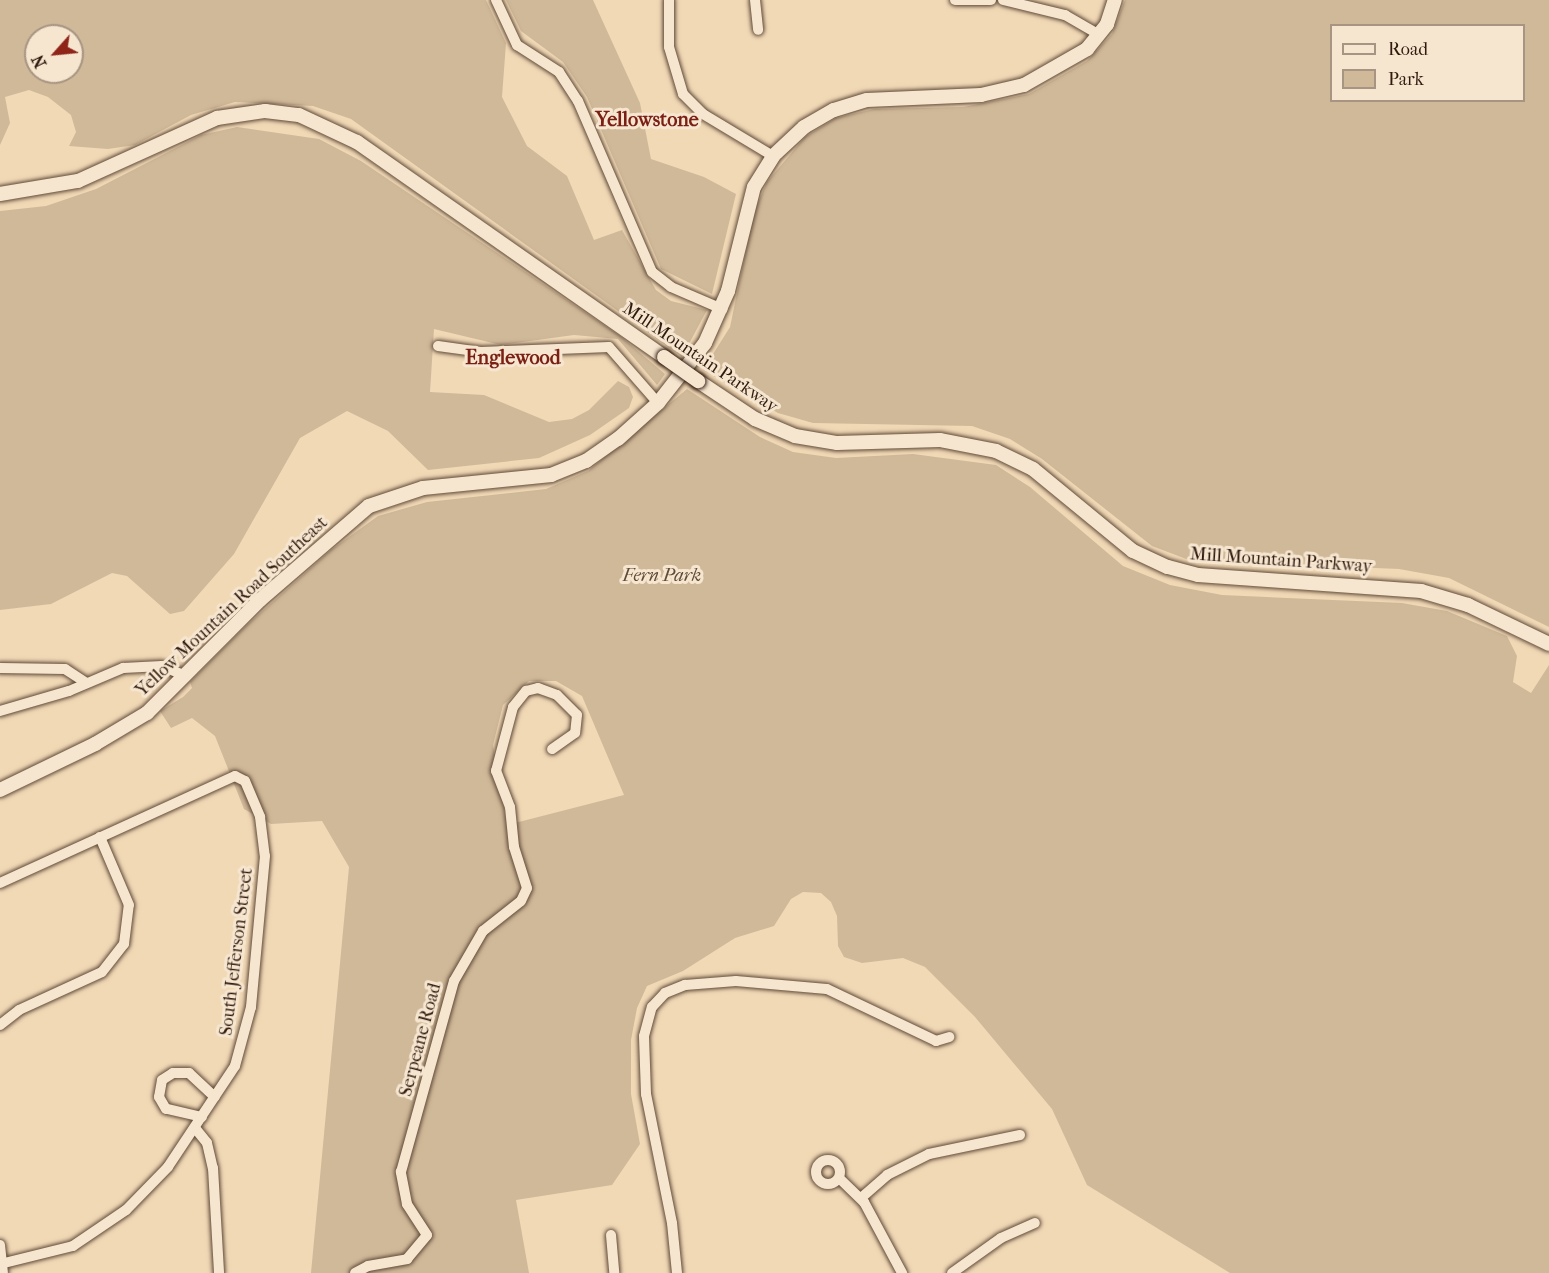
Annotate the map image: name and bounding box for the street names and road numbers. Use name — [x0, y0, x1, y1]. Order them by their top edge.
street label: Mill Mountain Parkway — [618, 298, 782, 418]
street label: Yellow Mountain Road Southeast — [132, 512, 332, 702]
street label: Mill Mountain Parkway — [1189, 544, 1373, 578]
street label: South Jefferson Street — [216, 867, 258, 1037]
street label: Serpeane Road — [395, 981, 447, 1099]

